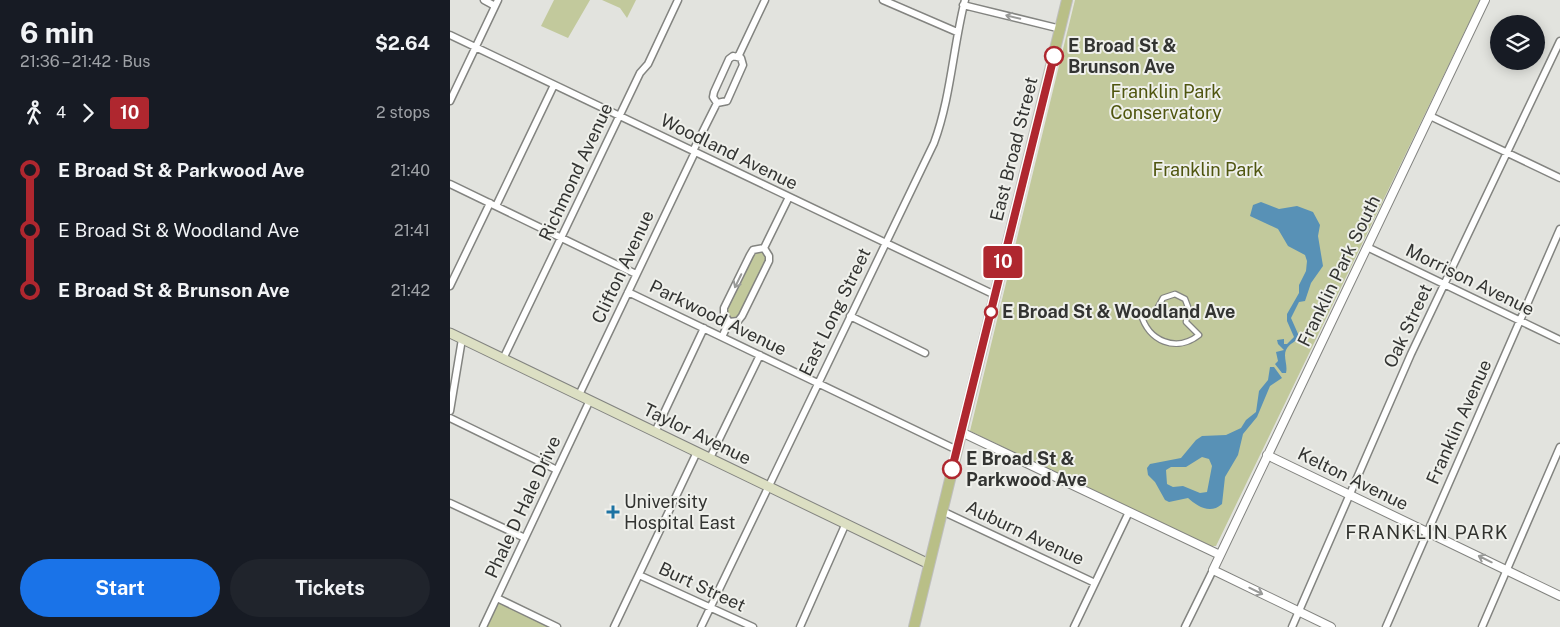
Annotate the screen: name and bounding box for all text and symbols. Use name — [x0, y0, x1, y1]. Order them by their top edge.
one-way arrow — [1006, 12, 1022, 21]
map controls — [1490, 15, 1545, 70]
button: layers — [1490, 15, 1545, 70]
text: 6 min — [20, 16, 94, 49]
text: $2.64 — [375, 32, 430, 54]
place label: E Broad St & Brunson Ave — [1068, 35, 1177, 77]
marker: E Broad St & Brunson Ave — [1044, 46, 1064, 66]
text: 21:36 – 21:42 · Bus — [20, 52, 150, 71]
street label: East Broad Street — [985, 75, 1042, 223]
park label: Franklin Park Conservatory — [1110, 81, 1222, 123]
icon: walk — [20, 99, 48, 127]
icon: forward — [74, 99, 102, 127]
street label: Richmond Avenue — [534, 100, 617, 244]
text: 10 — [120, 102, 139, 123]
text: 4 — [56, 103, 66, 122]
text: 2 stops — [376, 103, 430, 122]
street label: Woodland Avenue — [657, 109, 801, 194]
text: E Broad St & Parkwood Ave — [58, 159, 304, 181]
park label: Franklin Park — [1153, 159, 1263, 180]
text: 21:40 — [391, 161, 430, 180]
street label: Franklin Park South — [1293, 192, 1384, 350]
street label: Clifton Avenue — [587, 207, 658, 327]
text: E Broad St & Woodland Ave — [58, 219, 299, 241]
text: 21:41 — [394, 221, 430, 240]
street label: Morrison Avenue — [1403, 239, 1538, 320]
street label: East Long Street — [794, 244, 875, 379]
line badge: 10 — [980, 246, 1026, 278]
text: 10 — [993, 251, 1013, 272]
one-way arrow — [732, 273, 742, 288]
street label: Parkwood Avenue — [646, 275, 790, 360]
text: E Broad St & Brunson Ave — [58, 279, 290, 301]
text: 21:42 — [391, 281, 430, 300]
street label: Oak Street — [1379, 281, 1436, 371]
place label: E Broad St & Woodland Ave — [1002, 301, 1235, 322]
marker: E Broad St & Woodland Ave — [984, 305, 998, 319]
street label: Franklin Avenue — [1422, 356, 1495, 487]
street label: Taylor Avenue — [640, 398, 755, 469]
street label: Phale D Hale Drive — [480, 432, 565, 581]
street label: Kelton Avenue — [1295, 443, 1412, 514]
place label: E Broad St & Parkwood Ave — [966, 448, 1087, 490]
marker: E Broad St & Parkwood Ave — [942, 459, 962, 479]
place label: University Hospital East — [624, 491, 736, 533]
street label: Auburn Avenue — [963, 496, 1088, 569]
marker: University Hospital East — [606, 505, 620, 519]
district label: FRANKLIN PARK — [1345, 521, 1509, 543]
one-way arrow — [1477, 554, 1492, 564]
street label: Burt Street — [655, 557, 749, 616]
button: Start — [20, 559, 220, 617]
button: Tickets — [230, 559, 430, 617]
one-way arrow — [1249, 586, 1264, 596]

